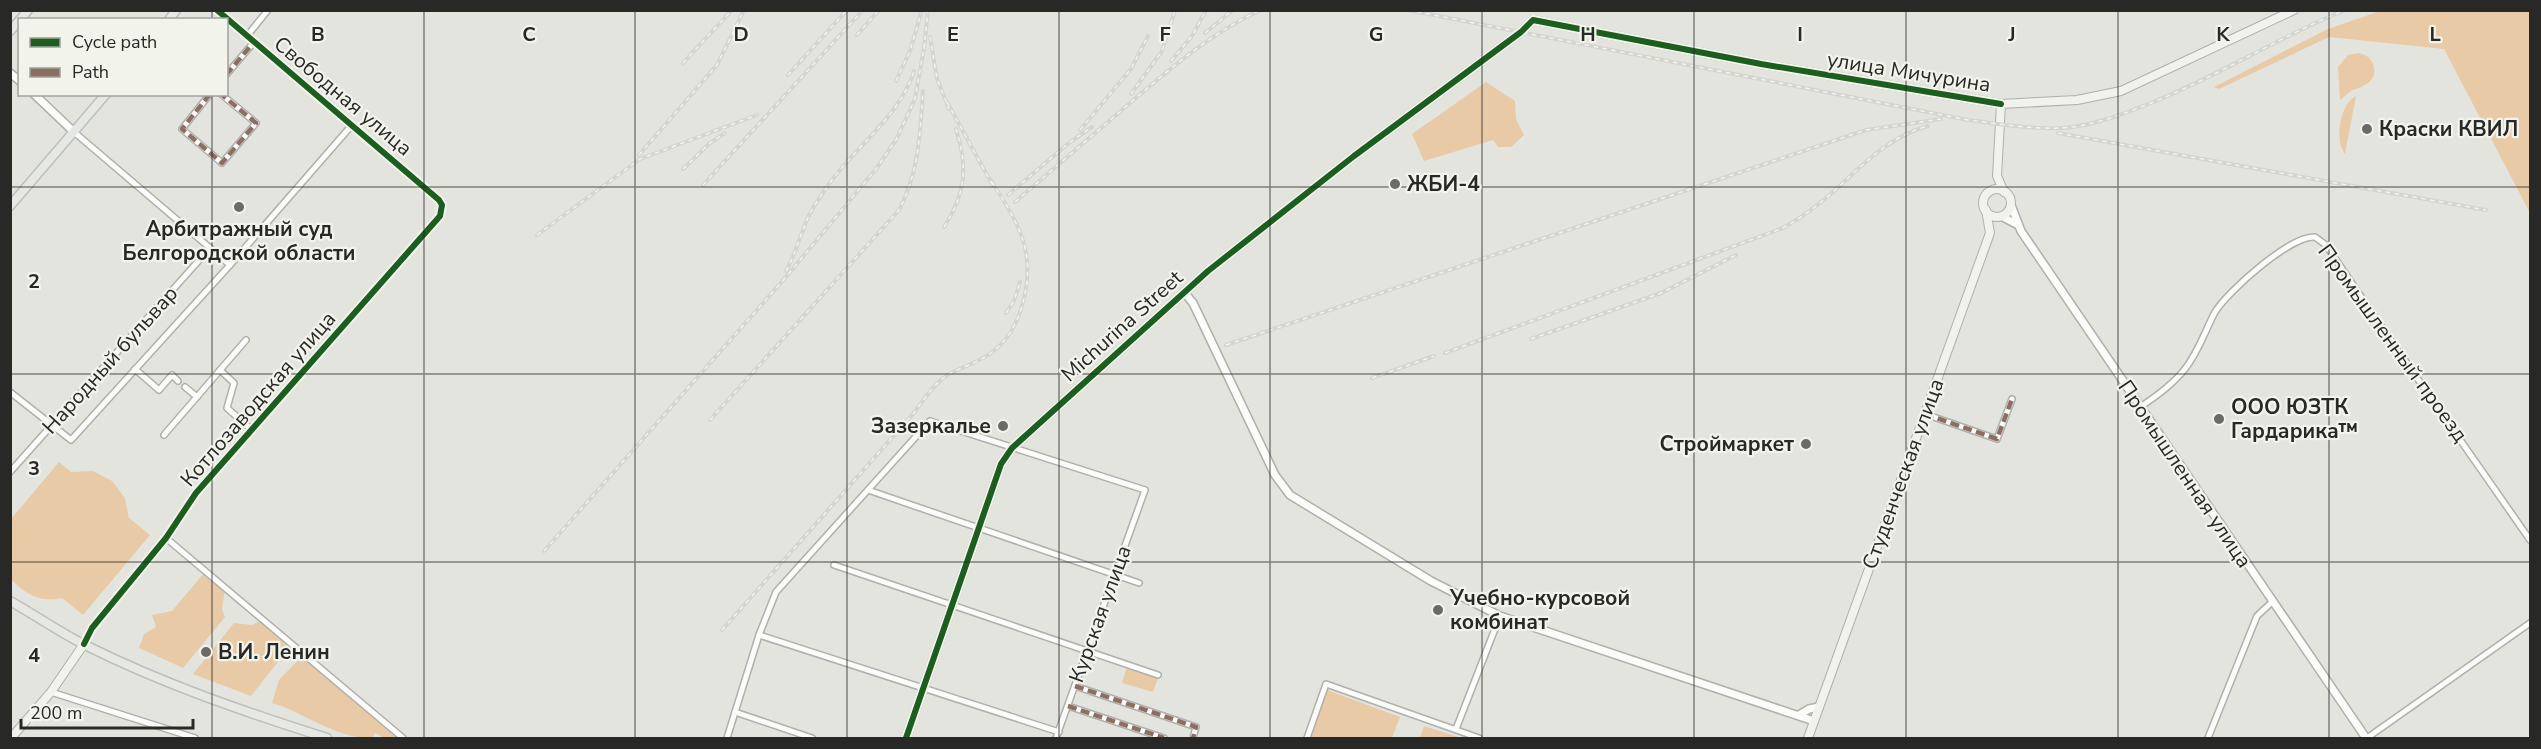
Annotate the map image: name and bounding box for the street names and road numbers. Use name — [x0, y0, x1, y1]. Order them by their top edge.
street label: Свободная улица — [268, 30, 418, 162]
street label: улица Мичурина — [1825, 45, 1993, 99]
street label: Промышленный проезд — [2312, 238, 2474, 448]
street label: Michurina Street — [1055, 264, 1189, 388]
street label: Народный бульвар — [36, 280, 184, 440]
street label: Котлозаводская улица — [174, 305, 342, 493]
street label: Студенческая улица — [1855, 375, 1951, 573]
street label: Промышленная улица — [2112, 375, 2258, 573]
street label: Курская улица — [1062, 542, 1138, 686]

